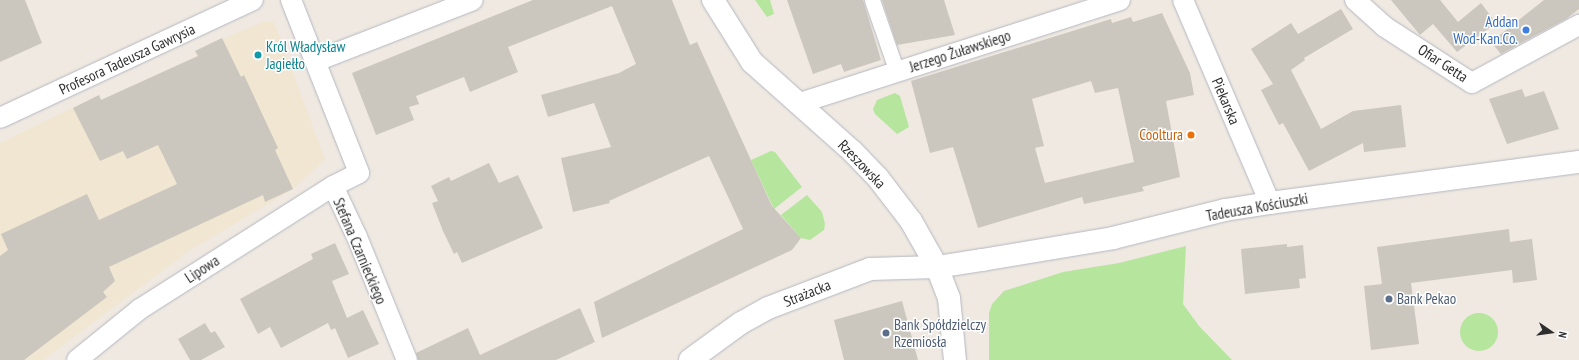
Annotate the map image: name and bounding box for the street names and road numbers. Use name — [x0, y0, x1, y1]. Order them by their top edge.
street label: Profesora Tadeusza Gawrysia — [56, 20, 198, 98]
street label: Jerzego Żuławskiego — [907, 26, 1013, 76]
street label: Ofiar Getta — [1415, 40, 1471, 86]
street label: Piekarska — [1208, 75, 1244, 127]
street label: Rzeszowska — [834, 136, 890, 192]
street label: Tadeusza Kościuszki — [1205, 189, 1309, 225]
street label: Stefana Czarnieckiego — [329, 195, 391, 307]
street label: Lipowa — [181, 251, 223, 287]
street label: Strażacka — [781, 275, 833, 311]

